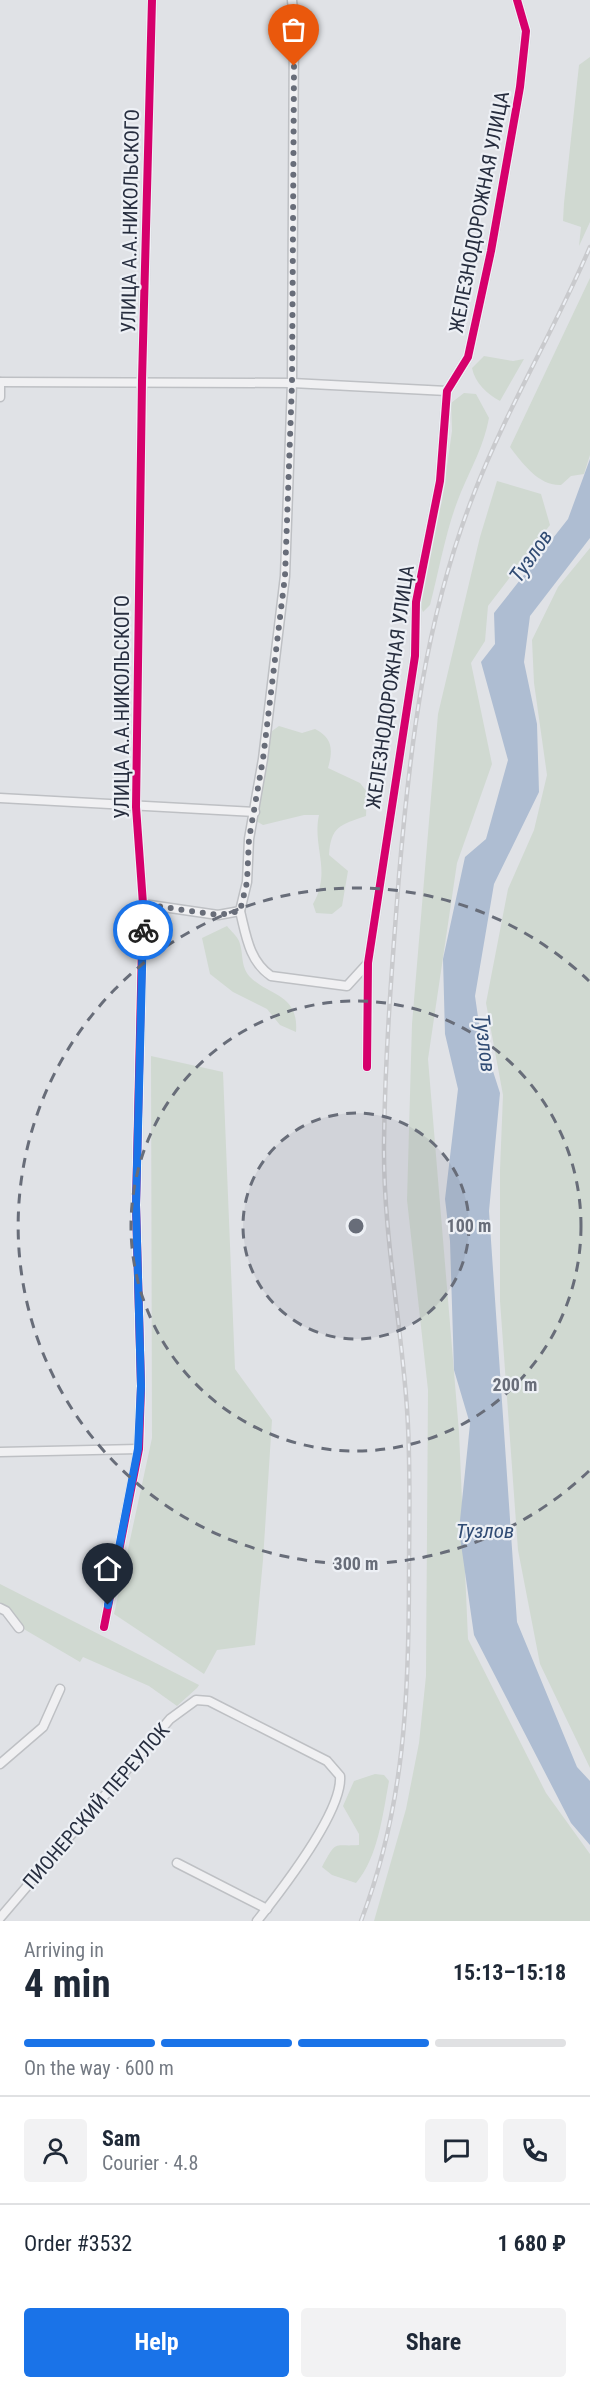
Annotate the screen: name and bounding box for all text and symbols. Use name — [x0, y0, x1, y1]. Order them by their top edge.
pin — [268, 4, 319, 66]
icon: bag — [277, 13, 310, 46]
street label: ЖЕЛЕЗНОДОРОЖНАЯ УЛИЦА — [444, 89, 514, 335]
street label: УЛИЦА А.А.НИКОЛЬСКОГО — [116, 109, 144, 333]
water label: Тузлов — [504, 525, 558, 587]
street label: ЖЕЛЕЗНОДОРОЖНАЯ УЛИЦА — [361, 563, 419, 810]
street label: УЛИЦА А.А.НИКОЛЬСКОГО — [110, 595, 134, 819]
courier — [113, 900, 173, 960]
icon: bike — [127, 914, 160, 947]
water label: Тузлов — [470, 1013, 500, 1073]
text: 100 m — [447, 1215, 491, 1236]
centre of rings — [346, 1216, 366, 1236]
text: 200 m — [493, 1374, 537, 1395]
water label: Тузлов — [456, 1519, 514, 1543]
pin — [82, 1543, 133, 1605]
icon: home — [91, 1552, 124, 1585]
text: 300 m — [334, 1553, 378, 1574]
street label: ПИОНЕРСКИЙ ПЕРЕУЛОК — [18, 1718, 175, 1894]
text: Arriving in — [24, 1938, 104, 1962]
text: 15:13–15:18 — [453, 1960, 566, 1985]
text: 4 min — [24, 1961, 111, 2007]
text: On the way · 600 m — [24, 2056, 174, 2080]
button: person — [24, 2119, 87, 2182]
button: chat — [425, 2119, 488, 2182]
button: phone — [503, 2119, 566, 2182]
text: Sam — [102, 2126, 141, 2151]
text: Courier · 4.8 — [102, 2151, 198, 2175]
text: Order #3532 — [24, 2231, 132, 2256]
text: 1 680 ₽ — [498, 2231, 566, 2256]
button: Help — [24, 2308, 289, 2377]
button: Share — [301, 2308, 566, 2377]

